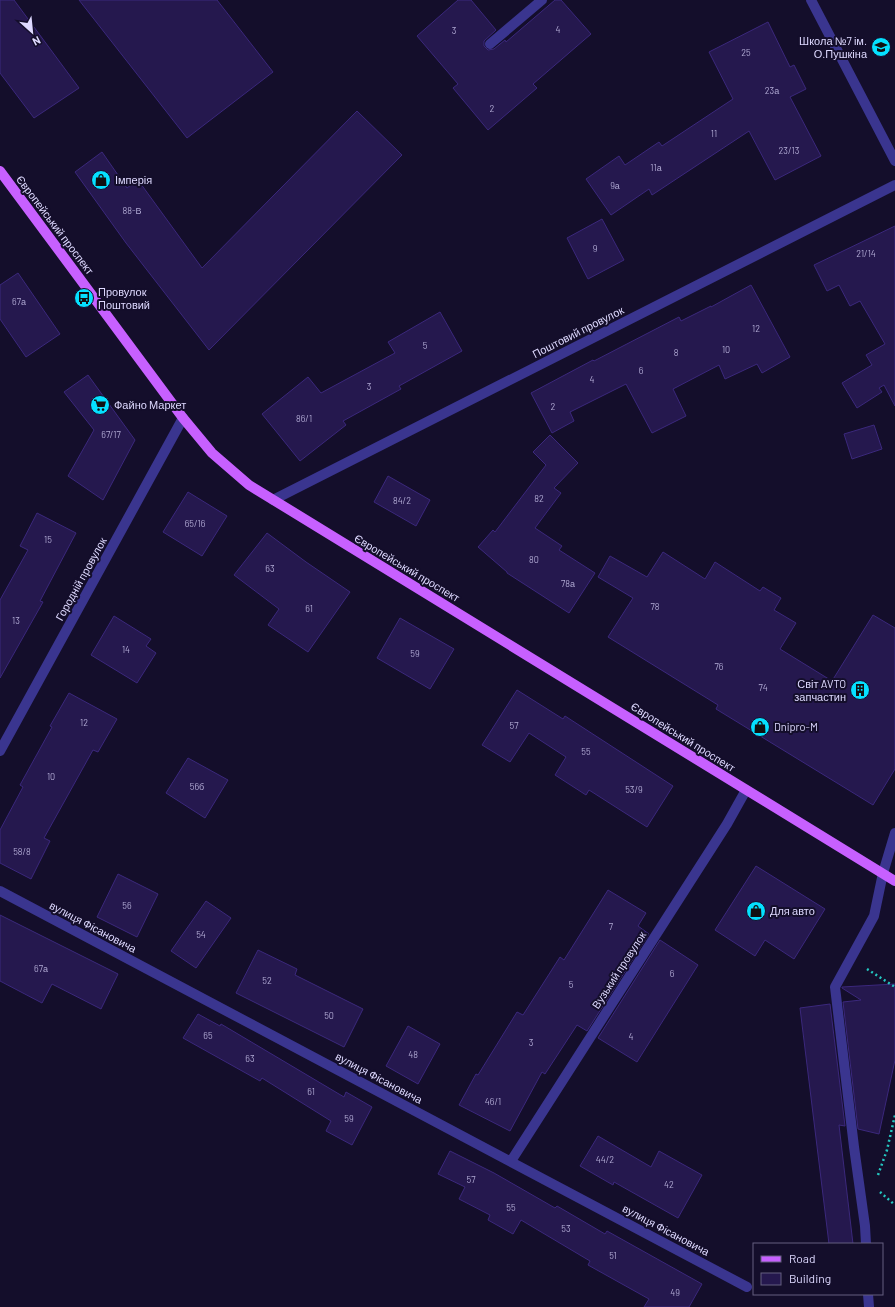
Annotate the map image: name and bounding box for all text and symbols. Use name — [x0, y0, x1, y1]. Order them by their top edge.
north arrow — [12, 12, 52, 52]
house number: 4 — [556, 24, 561, 35]
house number: 3 — [452, 25, 457, 36]
text: N — [31, 34, 43, 49]
place label: Школа №7 ім. О.Пушкіна — [799, 34, 868, 60]
school or university icon: Школа №7 ім. О.Пушкіна — [870, 36, 892, 58]
house number: 25 — [741, 47, 751, 58]
house number: 23а — [765, 85, 779, 96]
house number: 2 — [490, 103, 495, 114]
house number: 11 — [711, 128, 717, 139]
house number: 23/13 — [779, 145, 800, 156]
house number: 11а — [650, 162, 662, 173]
shop icon: Імперія — [90, 169, 112, 191]
street label: Європейський проспект — [14, 173, 97, 277]
place label: Імперія — [115, 173, 152, 186]
house number: 9а — [610, 180, 620, 191]
house number: 88-В — [123, 205, 141, 216]
house number: 9 — [593, 243, 598, 254]
house number: 21/14 — [856, 248, 876, 259]
place label: Провулок Поштовий — [98, 285, 150, 311]
bus stop icon: Провулок Поштовий — [73, 287, 95, 309]
house number: 67а — [12, 296, 26, 307]
street label: Поштовий провулок — [530, 303, 626, 360]
house number: 12 — [752, 323, 760, 334]
house number: 5 — [423, 340, 428, 351]
house number: 10 — [722, 344, 730, 355]
house number: 8 — [674, 347, 679, 358]
house number: 6 — [639, 365, 644, 376]
house number: 4 — [590, 374, 595, 385]
house number: 3 — [367, 381, 372, 392]
supermarket icon: Файно Маркет — [89, 394, 111, 416]
place label: Файно Маркет — [114, 398, 186, 411]
house number: 2 — [551, 401, 556, 412]
house number: 86/1 — [296, 413, 312, 424]
house number: 67/17 — [101, 429, 121, 440]
house number: 82 — [534, 493, 544, 504]
house number: 84/2 — [393, 495, 411, 506]
house number: 65/16 — [185, 518, 206, 529]
street label: Європейський проспект — [352, 531, 462, 604]
house number: 15 — [44, 534, 52, 545]
street label: Городній провулок — [52, 535, 109, 623]
house number: 80 — [529, 554, 539, 565]
house number: 63 — [265, 563, 275, 574]
house number: 78а — [561, 578, 575, 589]
house number: 78 — [651, 601, 660, 612]
house number: 61 — [305, 603, 313, 614]
house number: 13 — [12, 615, 20, 626]
house number: 14 — [122, 644, 130, 655]
house number: 59 — [410, 648, 420, 659]
house number: 76 — [715, 661, 724, 672]
place label: Світ AVTO запчастин — [794, 677, 846, 703]
building icon: Світ AVTO запчастин — [849, 679, 871, 701]
house number: 74 — [758, 682, 768, 693]
street label: Європейський проспект — [629, 699, 738, 774]
shop icon: Dnipro-M — [749, 716, 771, 738]
house number: 12 — [80, 717, 88, 728]
house number: 57 — [510, 720, 519, 731]
place label: Dnipro-M — [774, 720, 818, 733]
house number: 55 — [581, 746, 591, 757]
house number: 10 — [47, 771, 55, 782]
house number: 56б — [190, 781, 204, 792]
house number: 53/9 — [625, 784, 643, 795]
house number: 58/8 — [13, 846, 31, 857]
street label: вулиця Фісановича — [48, 898, 140, 955]
house number: 56 — [122, 900, 132, 911]
shop icon: Для авто — [745, 900, 767, 922]
place label: Для авто — [770, 904, 815, 917]
house number: 7 — [609, 921, 614, 932]
house number: 54 — [196, 929, 206, 940]
street label: Вузький провулок — [589, 929, 648, 1011]
house number: 67а — [34, 963, 48, 974]
house number: 6 — [670, 968, 675, 979]
house number: 52 — [262, 975, 272, 986]
house number: 5 — [569, 979, 574, 990]
house number: 50 — [324, 1010, 334, 1021]
house number: 65 — [203, 1030, 213, 1041]
house number: 4 — [629, 1031, 634, 1042]
house number: 3 — [529, 1037, 534, 1048]
street label: вулиця Фісановича — [334, 1049, 426, 1106]
house number: 48 — [408, 1049, 418, 1060]
house number: 63 — [245, 1053, 255, 1064]
house number: 61 — [307, 1086, 315, 1097]
house number: 46/1 — [485, 1096, 501, 1107]
house number: 59 — [344, 1113, 354, 1124]
house number: 44/2 — [596, 1154, 614, 1165]
house number: 57 — [467, 1174, 476, 1185]
house number: 42 — [664, 1179, 674, 1190]
street label: вулиця Фісановича — [621, 1201, 713, 1258]
house number: 55 — [506, 1202, 516, 1213]
house number: 53 — [561, 1223, 571, 1234]
legend — [753, 1243, 883, 1295]
house number: 51 — [609, 1250, 617, 1261]
text: Road — [789, 1251, 816, 1265]
text: Building — [789, 1271, 831, 1285]
house number: 49 — [670, 1287, 680, 1298]

